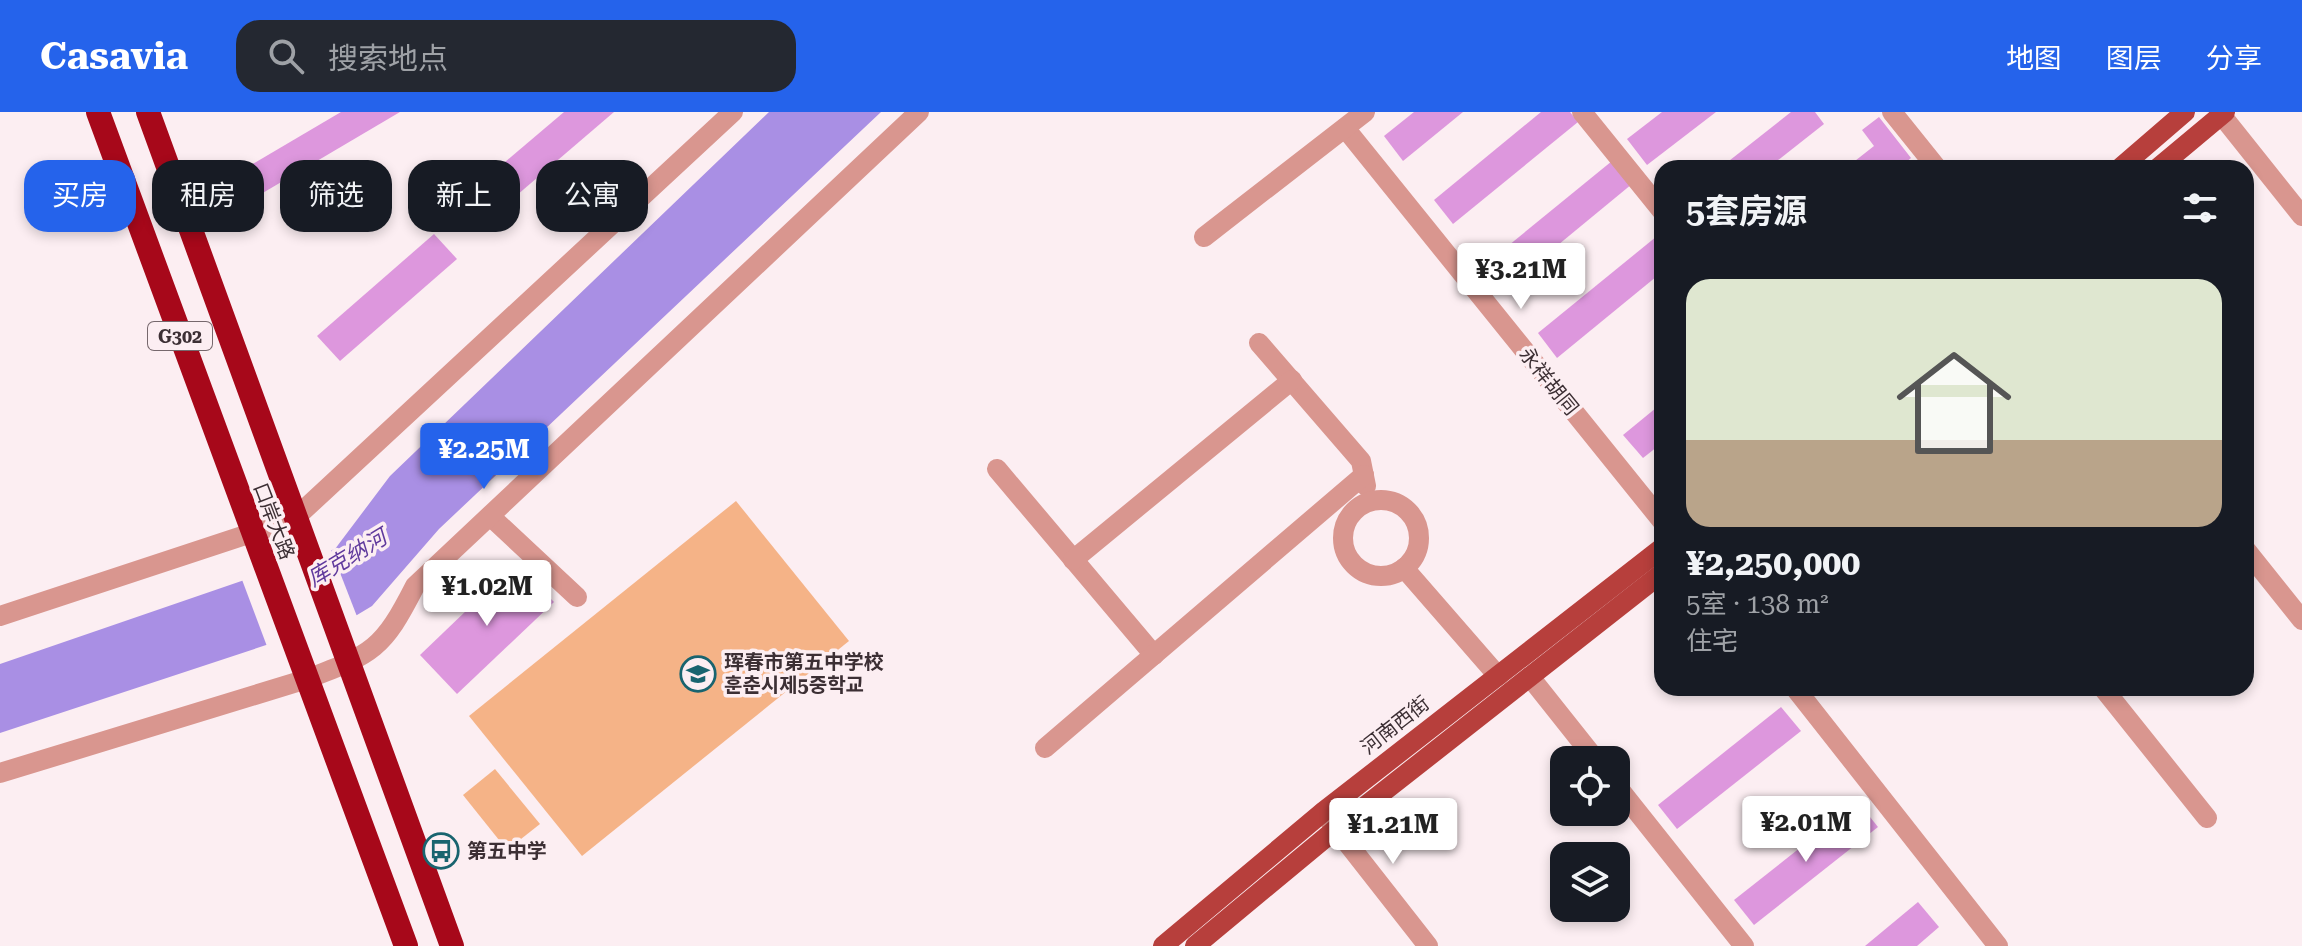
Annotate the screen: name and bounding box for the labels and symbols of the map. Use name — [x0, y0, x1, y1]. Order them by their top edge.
pin: ¥3.21M — [1456, 243, 1586, 311]
road number: G302 — [148, 322, 212, 350]
street label: 永祥胡同 — [1515, 342, 1583, 420]
pin: ¥2.25M — [419, 423, 549, 491]
street label: 口岸大路 — [248, 479, 300, 563]
water label: 库克纳河 — [303, 523, 395, 591]
pin: ¥1.02M — [422, 560, 552, 628]
place label: 珲春市第五中学校 훈춘시제5중학교 — [724, 650, 884, 697]
school or university icon: 珲春市第五中学校 훈춘시제5중학교 — [679, 655, 717, 693]
street label: 河南西街 — [1356, 691, 1434, 759]
pin: ¥2.01M — [1741, 796, 1871, 864]
pin: ¥1.21M — [1328, 798, 1458, 866]
bus stop icon: 第五中学 — [422, 832, 460, 870]
place label: 第五中学 — [467, 839, 547, 863]

